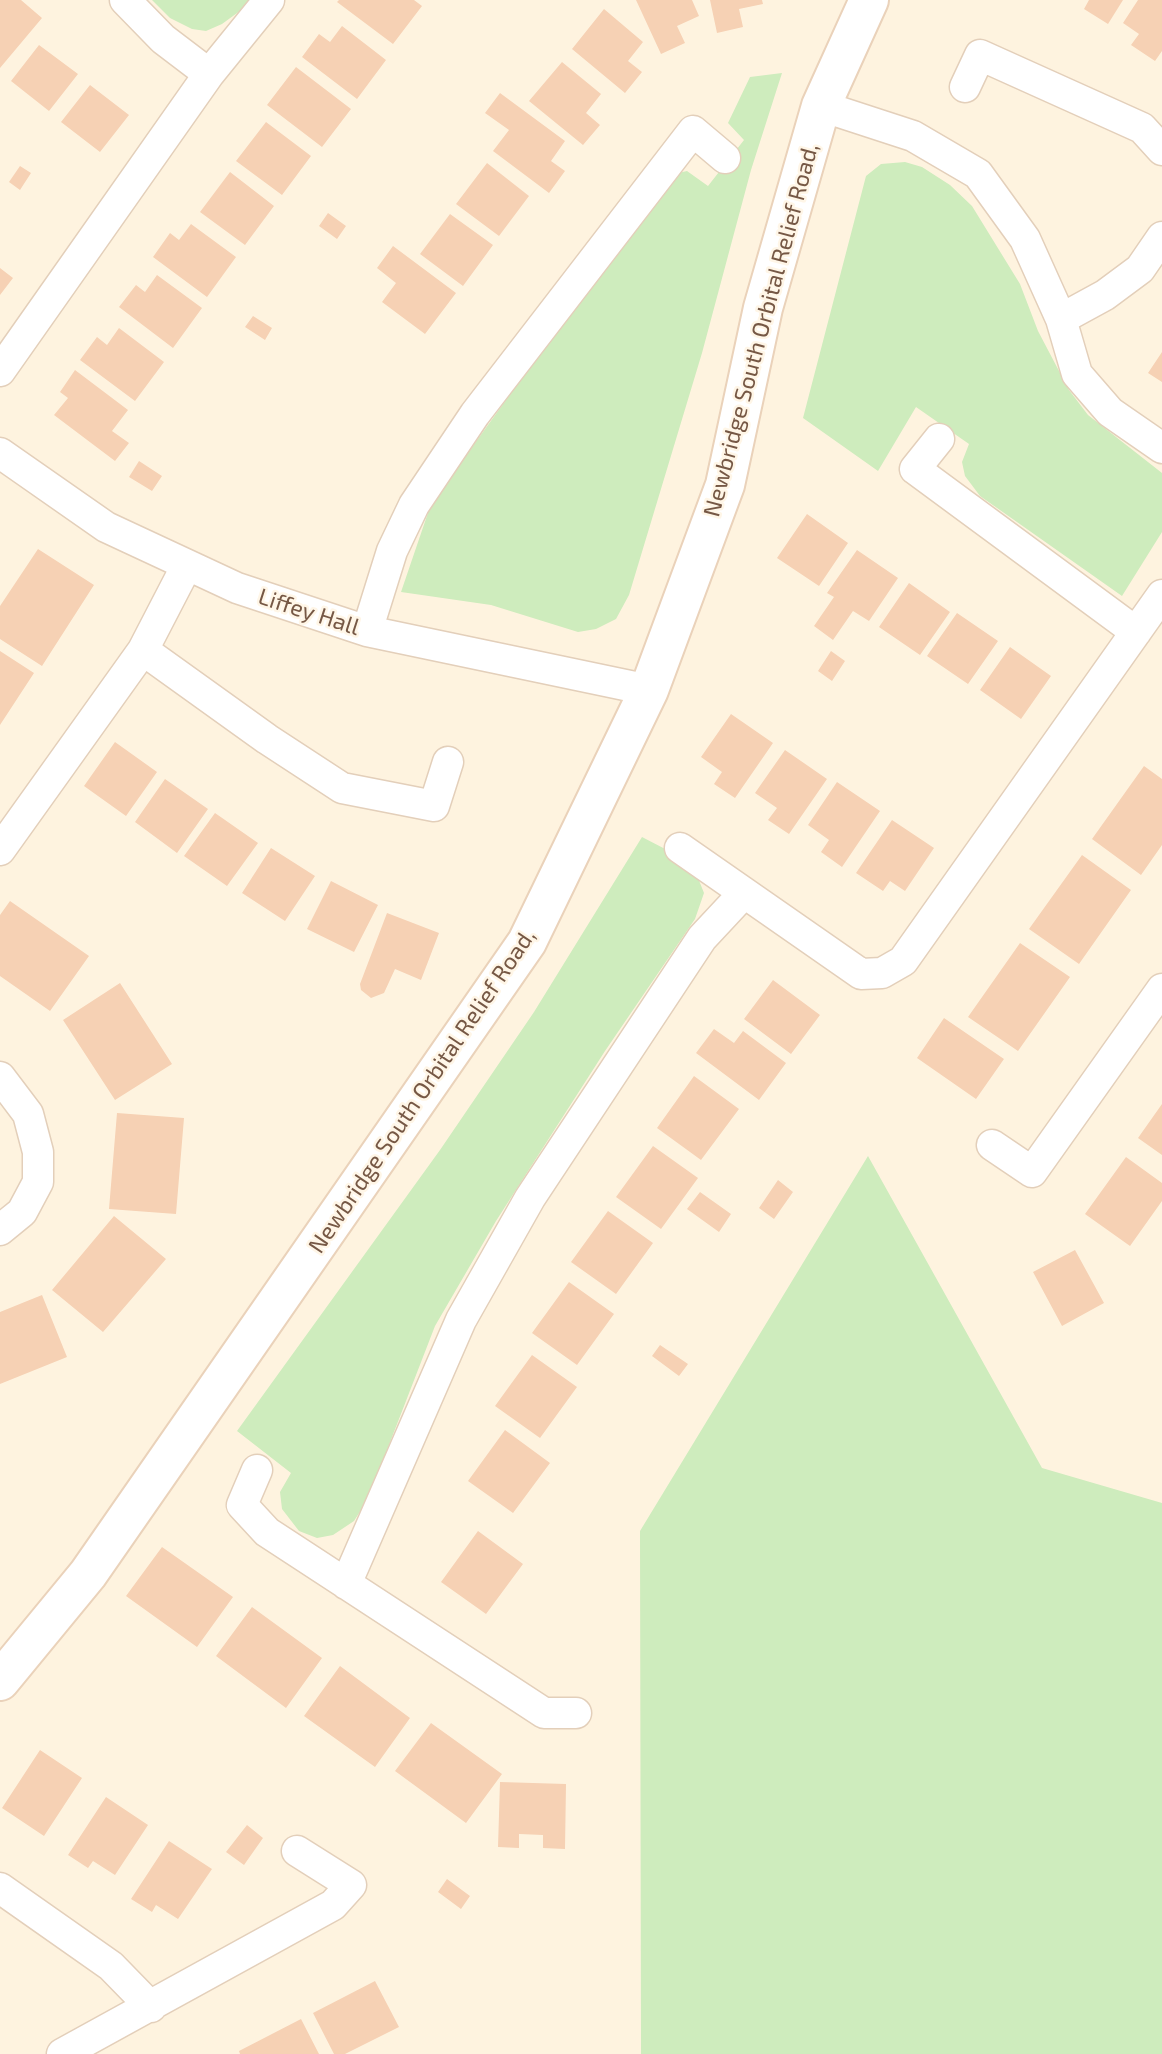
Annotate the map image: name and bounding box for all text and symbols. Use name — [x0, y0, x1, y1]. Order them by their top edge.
street label: Newbridge South Orbital Relief Road, — [698, 140, 824, 520]
street label: Liffey Hall — [255, 583, 363, 641]
street label: Newbridge South Orbital Relief Road, — [303, 924, 541, 1258]

